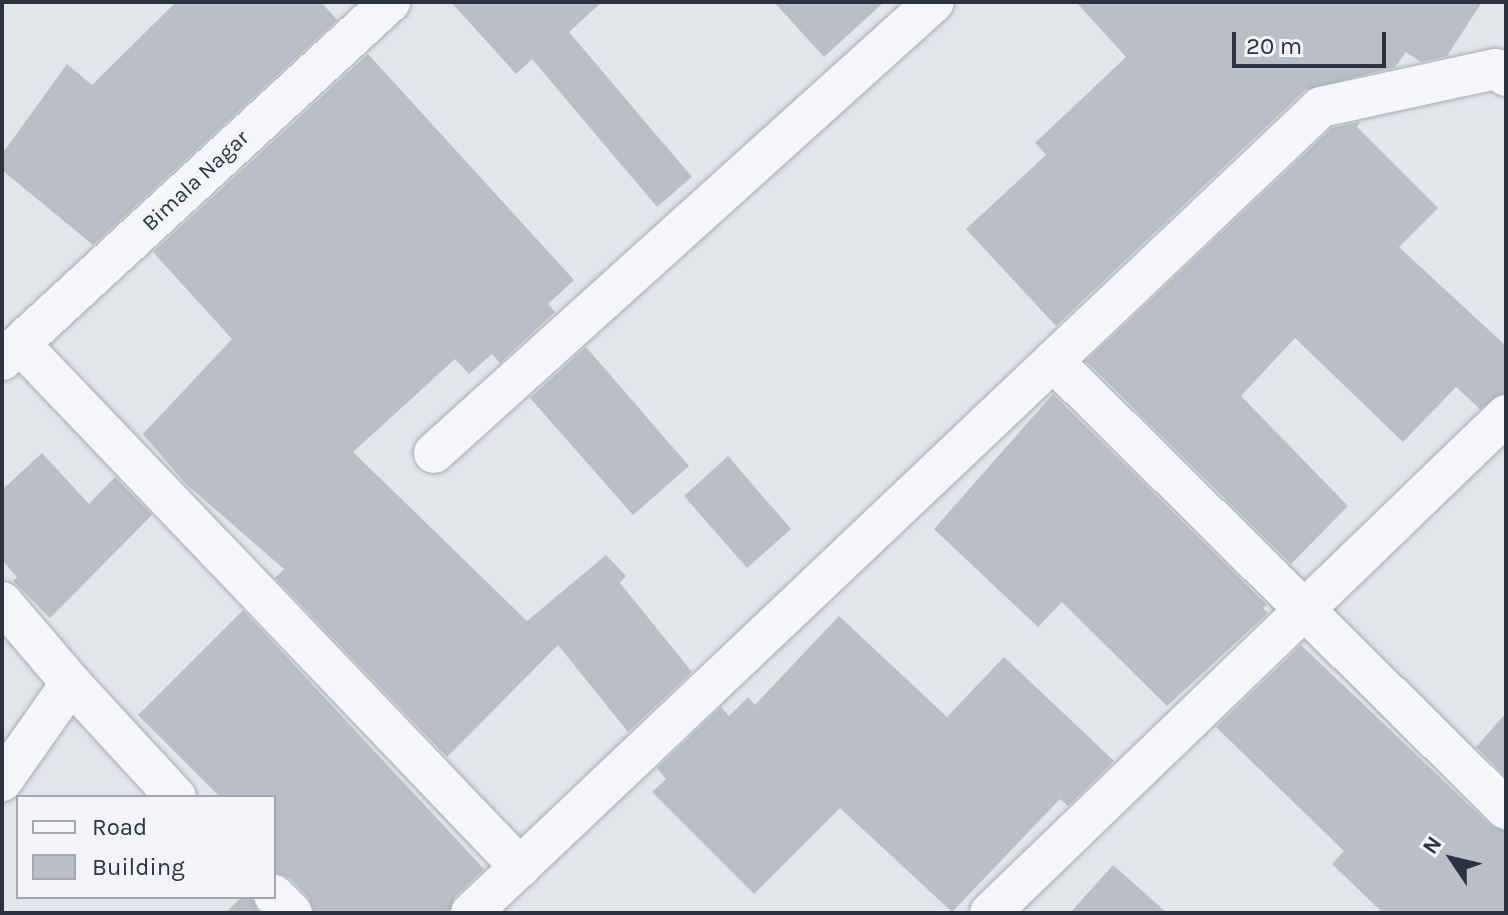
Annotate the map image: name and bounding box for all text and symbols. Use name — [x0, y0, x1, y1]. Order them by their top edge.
scale bar — [1236, 16, 1390, 66]
text: 20 m — [1246, 32, 1302, 60]
street label: Bimala Nagar — [137, 125, 255, 237]
legend — [16, 795, 276, 899]
text: Road — [92, 813, 147, 841]
north arrow — [1412, 819, 1492, 899]
text: N — [1417, 831, 1448, 859]
text: Building — [92, 853, 185, 881]

